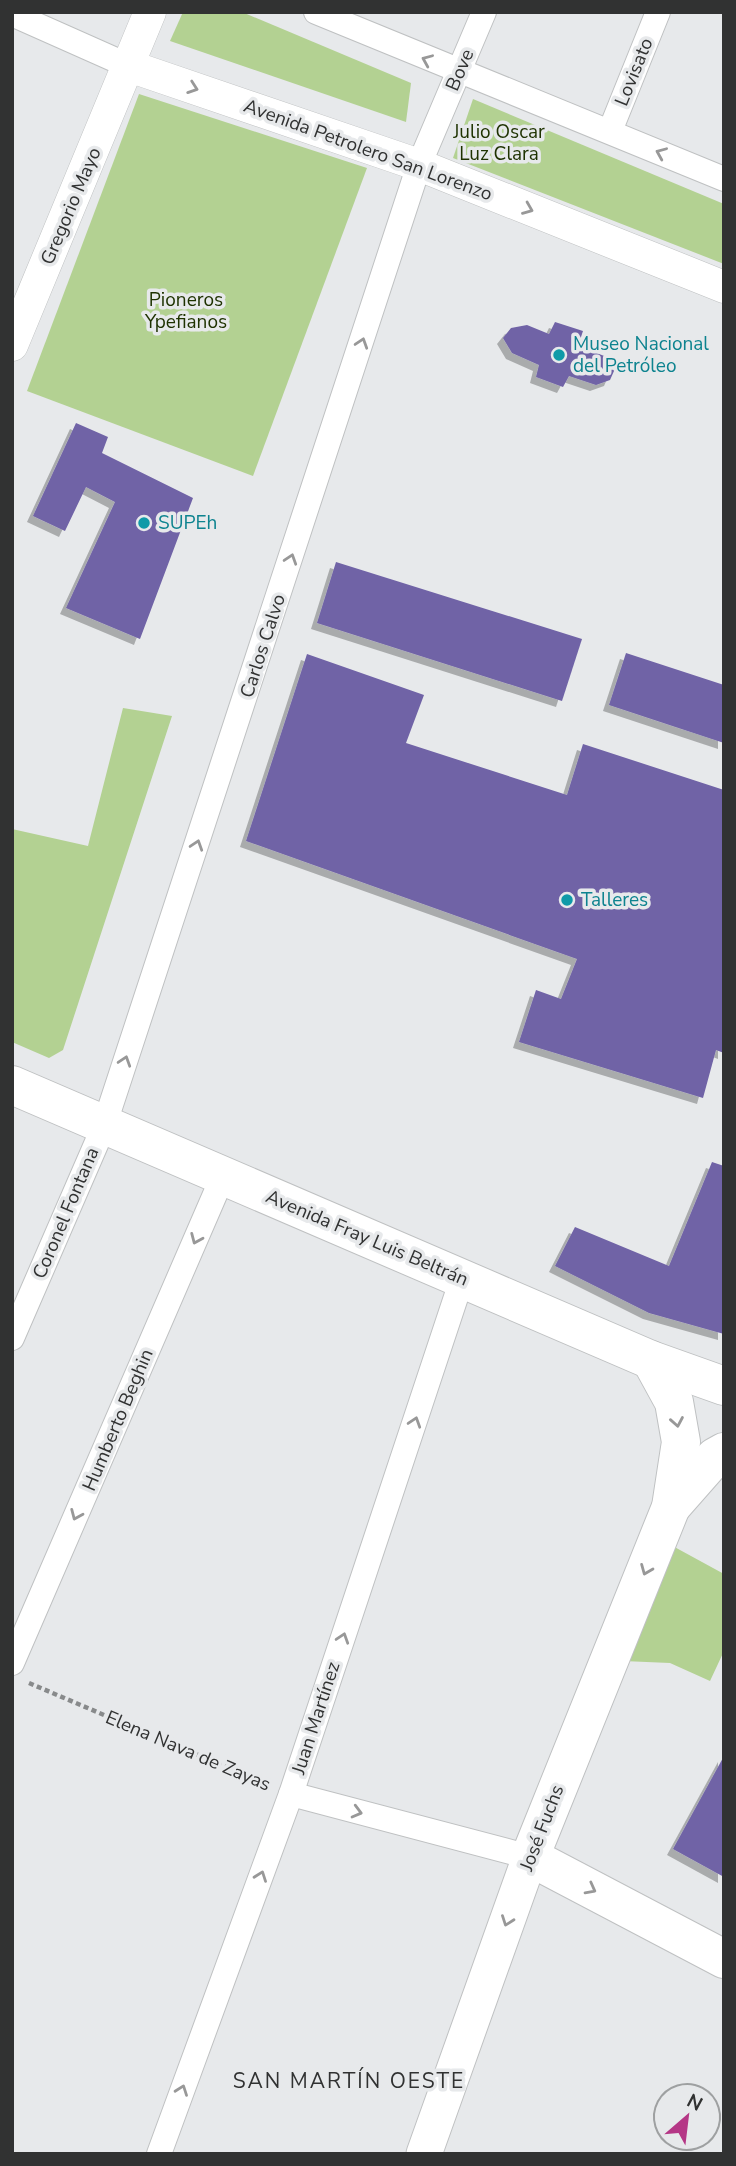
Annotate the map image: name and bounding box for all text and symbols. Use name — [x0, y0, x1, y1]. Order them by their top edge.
street label: Lovisato — [609, 34, 659, 110]
street label: Bove — [440, 45, 480, 95]
one-way arrow — [422, 54, 434, 68]
one-way arrow — [187, 80, 199, 94]
street label: Avenida Petrolero San Lorenzo — [240, 93, 496, 207]
park label: Julio Oscar Luz Clara — [452, 119, 545, 167]
street label: Gregorio Mayo — [35, 143, 107, 269]
one-way arrow — [656, 147, 668, 161]
one-way arrow — [521, 200, 533, 214]
park label: Pioneros Ypefianos — [144, 287, 227, 335]
place label: Museo Nacional del Petróleo — [573, 331, 709, 379]
one-way arrow — [354, 337, 368, 350]
marker: Museo Nacional del Petróleo — [551, 347, 567, 363]
place label: SUPEh — [158, 510, 217, 536]
marker: SUPEh — [136, 515, 152, 531]
one-way arrow — [283, 553, 297, 566]
street label: Carlos Calvo — [234, 591, 292, 701]
one-way arrow — [189, 839, 203, 852]
place label: Talleres — [581, 887, 648, 913]
marker: Talleres — [559, 892, 575, 908]
one-way arrow — [117, 1055, 132, 1067]
street label: Coronel Fontana — [27, 1143, 105, 1283]
street label: Avenida Fray Luis Beltrán — [262, 1183, 472, 1293]
one-way arrow — [190, 1231, 204, 1244]
street label: Humberto Beghin — [76, 1345, 160, 1495]
one-way arrow — [669, 1416, 684, 1428]
one-way arrow — [407, 1417, 421, 1429]
one-way arrow — [70, 1508, 84, 1520]
one-way arrow — [640, 1564, 654, 1576]
one-way arrow — [335, 1632, 349, 1645]
street label: Juan Martínez — [285, 1658, 346, 1779]
street label: Elena Nava de Zayas — [102, 1704, 274, 1798]
street label: José Fuchs — [513, 1781, 570, 1876]
one-way arrow — [351, 1804, 363, 1818]
one-way arrow — [252, 1871, 266, 1883]
one-way arrow — [583, 1880, 596, 1894]
one-way arrow — [501, 1914, 515, 1926]
district label: SAN MARTÍN OESTE — [233, 2067, 465, 2095]
north arrow — [652, 2082, 722, 2152]
one-way arrow — [174, 2084, 188, 2096]
text: N — [682, 2088, 707, 2118]

